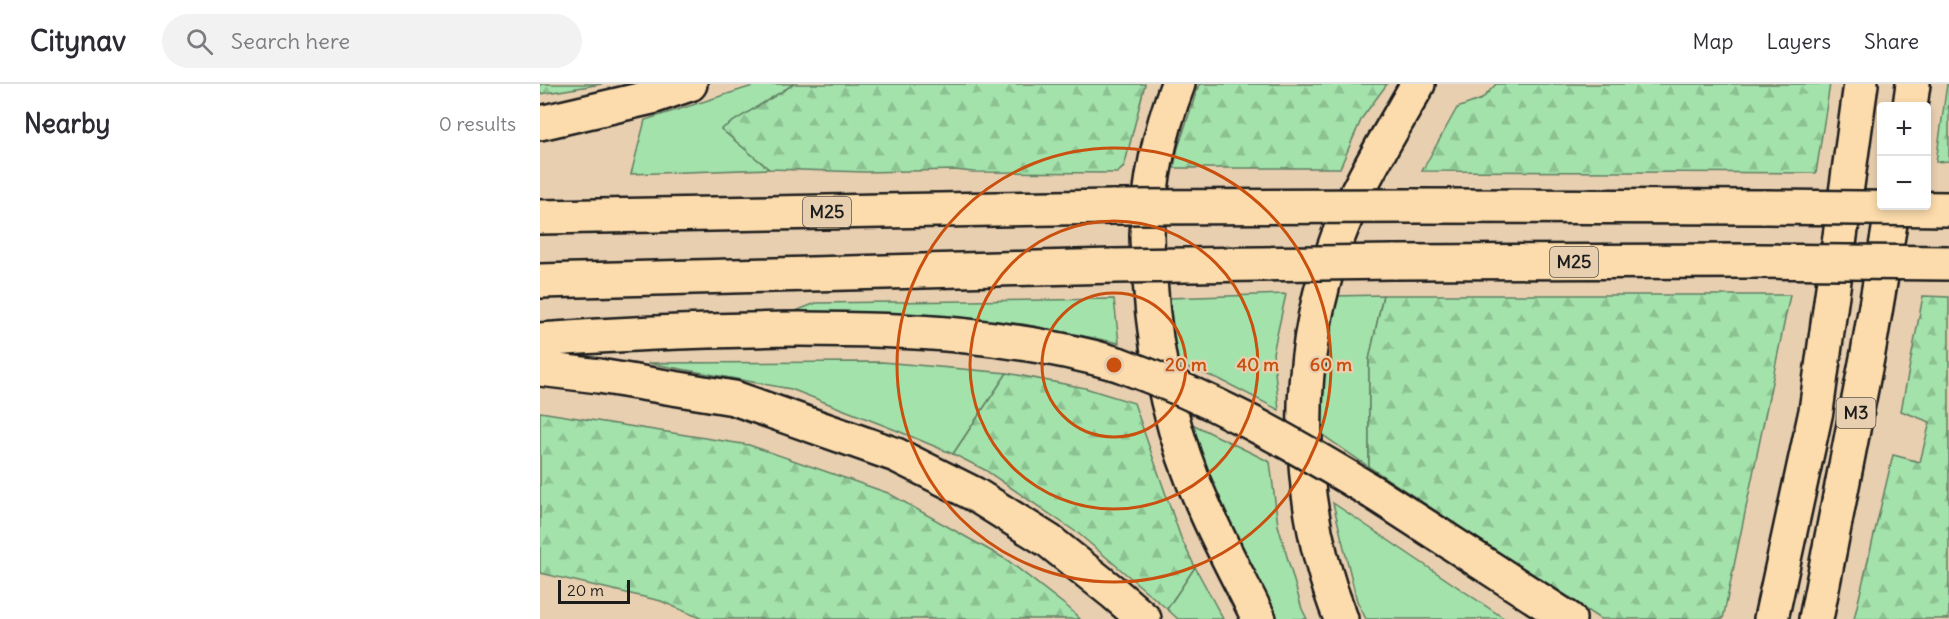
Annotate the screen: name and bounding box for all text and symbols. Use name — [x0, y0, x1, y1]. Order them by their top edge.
search box — [162, 14, 582, 68]
text: Citynav — [30, 23, 126, 59]
icon: search — [183, 25, 216, 58]
text: Search here — [231, 27, 350, 55]
text: Map — [1693, 28, 1733, 55]
text: Layers — [1766, 28, 1831, 55]
text: Share — [1864, 28, 1919, 55]
map controls — [1877, 102, 1931, 210]
button: + — [1877, 102, 1931, 156]
text: Nearby — [24, 107, 110, 140]
text: 0 results — [439, 111, 516, 136]
button: − — [1877, 156, 1931, 210]
road number: M25 — [803, 197, 851, 227]
road number: M25 — [1550, 247, 1598, 277]
text: 20 m — [1165, 353, 1207, 376]
text: 40 m — [1237, 353, 1279, 376]
text: 60 m — [1310, 353, 1352, 376]
centre of rings — [1104, 355, 1124, 375]
road number: M3 — [1836, 398, 1876, 428]
scale bar — [558, 577, 630, 604]
text: 20 m — [567, 580, 604, 600]

